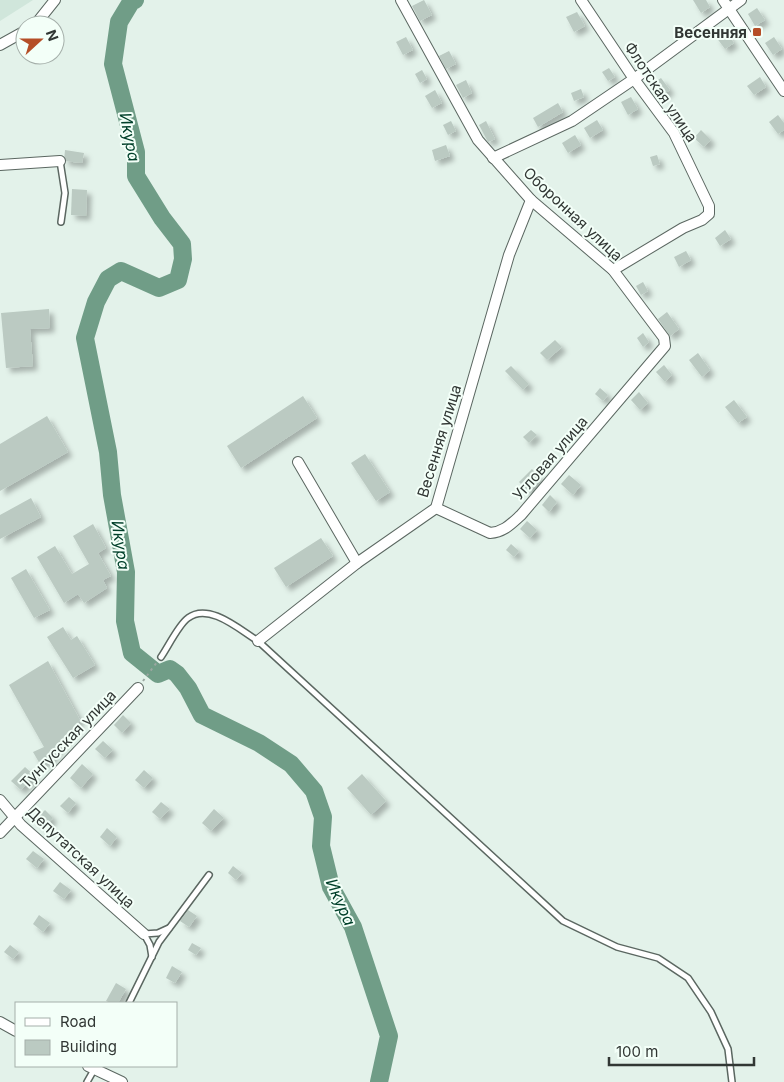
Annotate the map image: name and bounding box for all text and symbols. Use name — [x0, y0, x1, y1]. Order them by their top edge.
north arrow — [15, 15, 65, 65]
place label: Весенняя — [674, 23, 747, 42]
marker: Весенняя — [751, 26, 763, 38]
text: N — [43, 27, 62, 43]
street label: Флотская улица — [620, 38, 702, 146]
water label: Икура — [115, 111, 145, 163]
street label: Оборонная улица — [519, 163, 627, 265]
street label: Весенняя улица — [413, 382, 465, 500]
street label: Угловая улица — [508, 412, 592, 504]
water label: Икура — [108, 519, 134, 571]
street label: Тунгусская улица — [16, 686, 120, 792]
street label: Депутатская улица — [23, 802, 139, 912]
water label: Икура — [322, 875, 360, 929]
legend — [15, 1002, 178, 1067]
text: Road — [60, 1012, 96, 1031]
scale bar — [609, 1034, 754, 1066]
text: Building — [60, 1037, 117, 1056]
text: 100 m — [616, 1042, 658, 1061]

